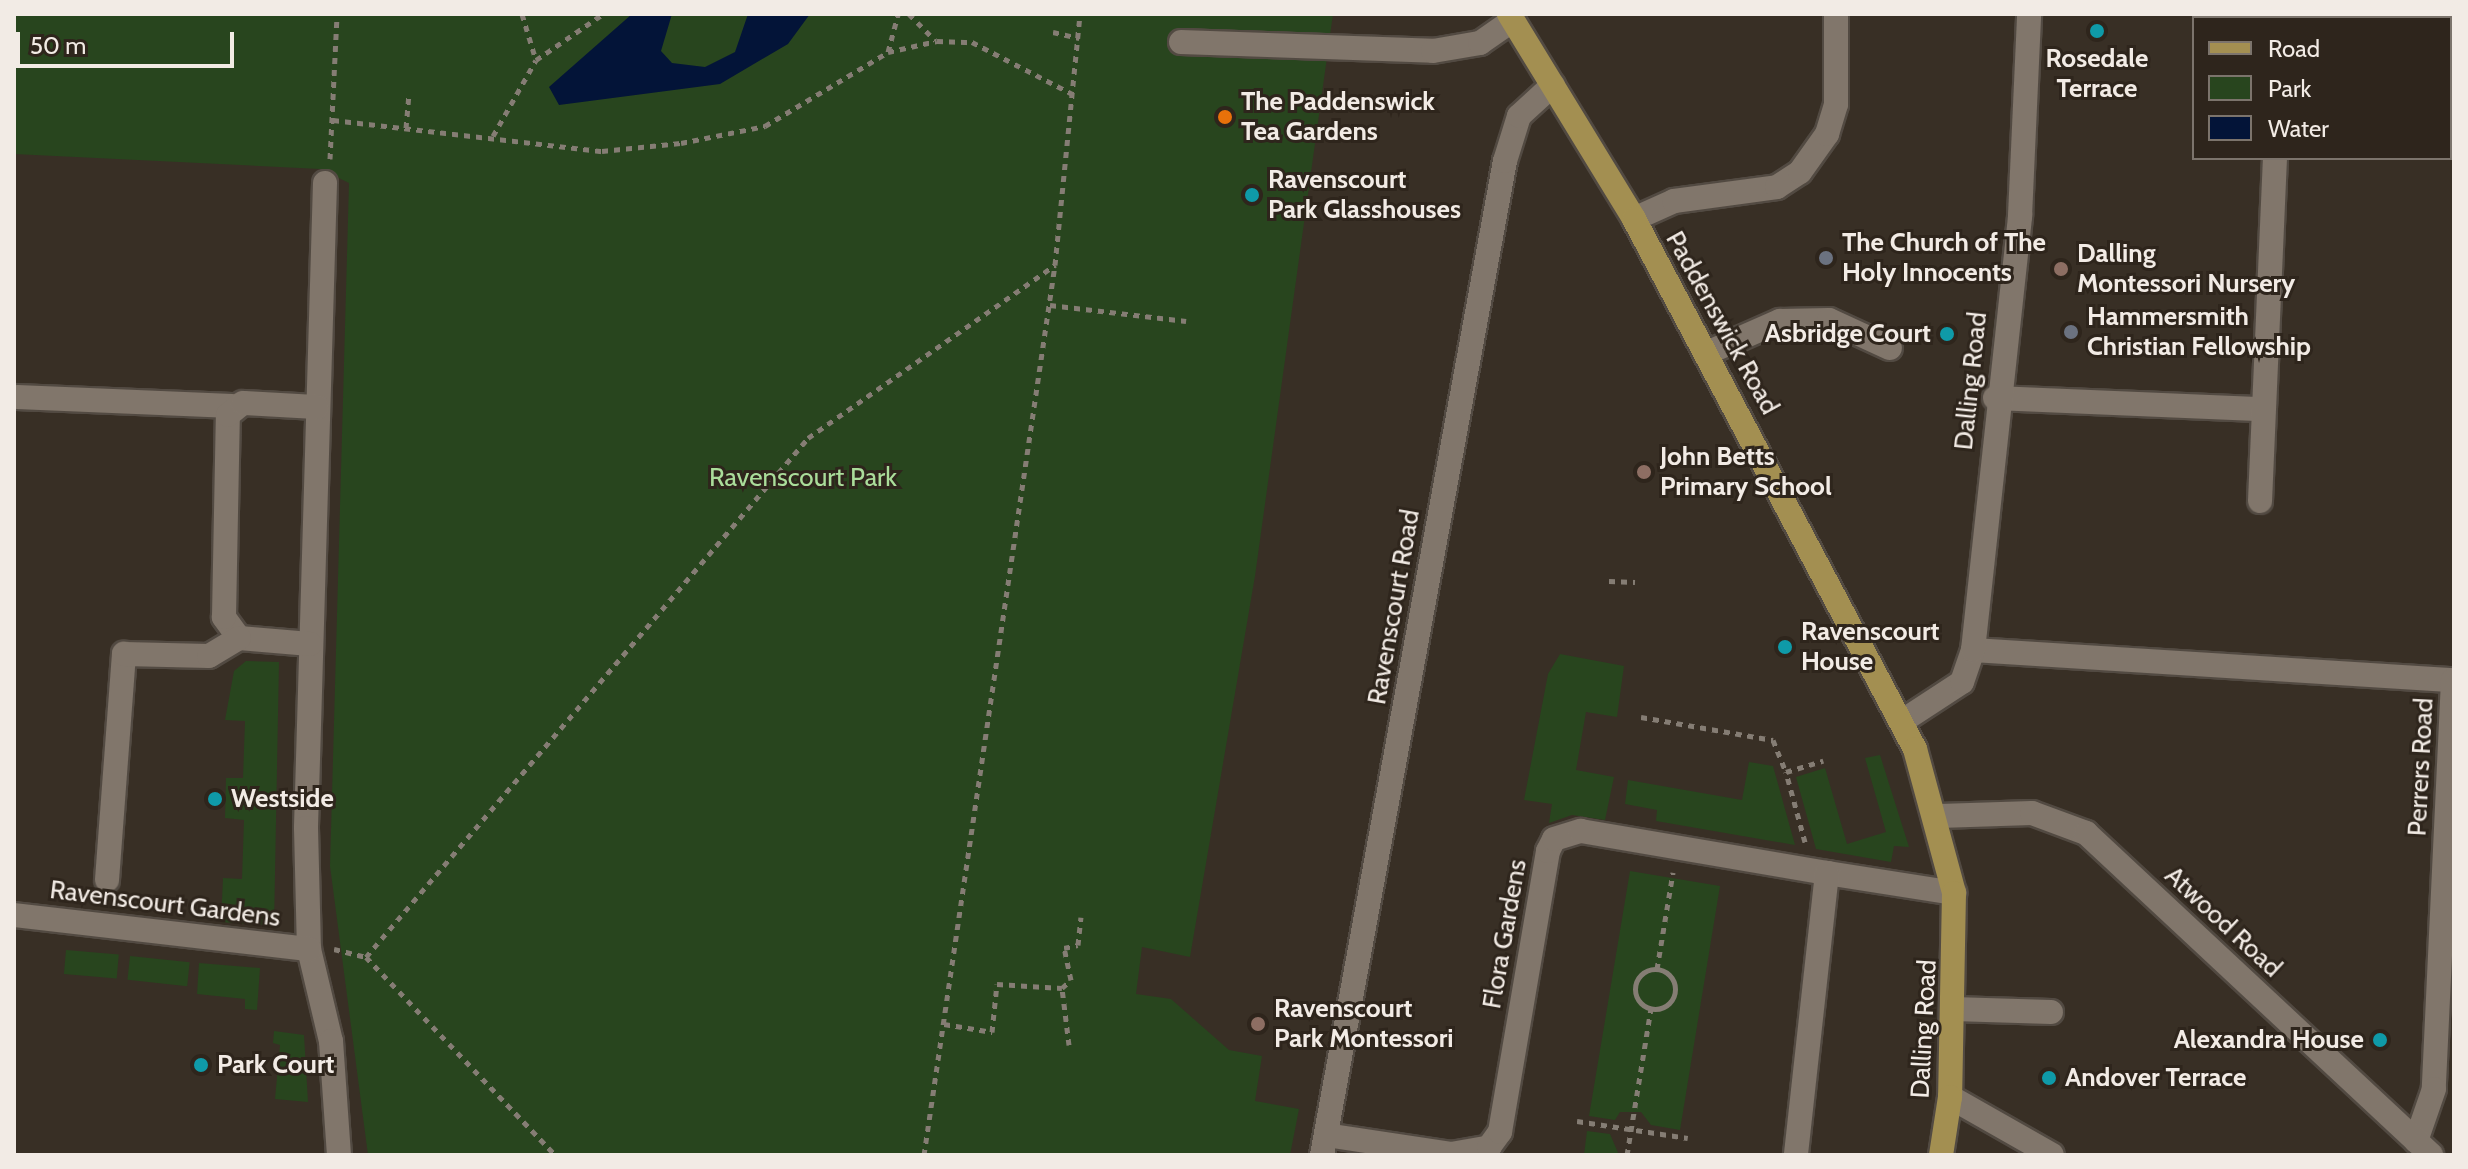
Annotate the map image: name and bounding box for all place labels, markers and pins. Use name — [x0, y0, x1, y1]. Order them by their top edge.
marker: Rosedale Terrace — [2088, 22, 2106, 40]
place label: Rosedale Terrace — [2046, 43, 2148, 104]
place label: The Paddenswick Tea Gardens — [1241, 86, 1435, 148]
marker: The Paddenswick Tea Gardens — [1216, 108, 1234, 126]
place label: Ravenscourt Park Glasshouses — [1268, 164, 1461, 226]
marker: Ravenscourt Park Glasshouses — [1243, 186, 1261, 204]
place label: The Church of The Holy Innocents — [1842, 227, 2046, 288]
place label: Dalling Montessori Nursery — [2077, 238, 2295, 300]
marker: The Church of The Holy Innocents — [1817, 249, 1835, 267]
marker: Dalling Montessori Nursery — [2052, 260, 2070, 278]
place label: Hammersmith Christian Fellowship — [2087, 301, 2311, 362]
place label: Asbridge Court — [1765, 318, 1931, 350]
marker: Hammersmith Christian Fellowship — [2062, 323, 2080, 341]
marker: Asbridge Court — [1938, 325, 1956, 343]
place label: John Betts Primary School — [1660, 441, 1832, 502]
marker: John Betts Primary School — [1635, 463, 1653, 481]
place label: Ravenscourt House — [1801, 616, 1939, 678]
marker: Ravenscourt House — [1776, 638, 1794, 656]
place label: Westside — [231, 783, 334, 815]
marker: Westside — [206, 790, 224, 808]
place label: Ravenscourt Park Montessori — [1274, 993, 1453, 1054]
marker: Ravenscourt Park Montessori — [1249, 1015, 1267, 1033]
place label: Alexandra House — [2174, 1024, 2364, 1056]
marker: Alexandra House — [2371, 1031, 2389, 1049]
place label: Park Court — [217, 1049, 334, 1081]
marker: Park Court — [192, 1056, 210, 1074]
place label: Andover Terrace — [2065, 1062, 2246, 1094]
marker: Andover Terrace — [2040, 1069, 2058, 1087]

